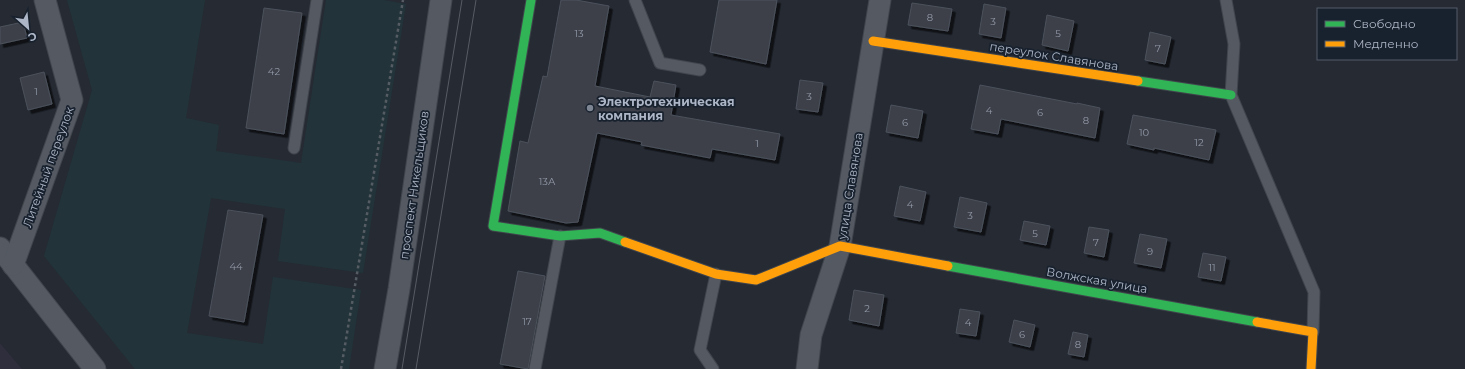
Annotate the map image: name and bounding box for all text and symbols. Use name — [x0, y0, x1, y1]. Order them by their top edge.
north arrow — [8, 8, 48, 48]
legend — [1317, 8, 1457, 60]
house number: 8 — [927, 11, 933, 24]
house number: 3 — [990, 15, 996, 28]
text: Свободно — [1353, 16, 1416, 31]
house number: 13 — [574, 27, 584, 40]
house number: 5 — [1055, 27, 1061, 40]
text: С — [26, 29, 39, 45]
text: Медленно — [1353, 36, 1419, 51]
street label: переулок Славянова — [989, 38, 1119, 74]
house number: 7 — [1155, 42, 1161, 55]
house number: 42 — [268, 65, 280, 78]
house number: 1 — [34, 85, 38, 98]
house number: 3 — [806, 90, 812, 103]
place label: Электротехническая компания — [598, 94, 735, 123]
marker: Электротехническая компания — [585, 103, 595, 113]
house number: 4 — [986, 104, 993, 117]
street label: Литейный переулок — [19, 105, 77, 229]
house number: 6 — [1037, 106, 1043, 119]
street label: проспект Никельщиков — [396, 110, 432, 260]
house number: 8 — [1083, 114, 1089, 127]
house number: 6 — [902, 116, 908, 129]
house number: 10 — [1139, 126, 1149, 139]
street label: улица Славянова — [834, 131, 866, 242]
house number: 12 — [1194, 136, 1204, 149]
house number: 1 — [755, 137, 759, 150]
house number: 13А — [539, 175, 556, 188]
house number: 4 — [907, 198, 914, 211]
house number: 3 — [967, 209, 973, 222]
house number: 5 — [1032, 227, 1038, 240]
house number: 7 — [1093, 236, 1099, 249]
house number: 9 — [1147, 245, 1153, 258]
house number: 44 — [229, 260, 243, 273]
house number: 11 — [1208, 261, 1216, 274]
street label: Волжская улица — [1045, 264, 1149, 296]
house number: 2 — [864, 302, 870, 315]
house number: 17 — [522, 315, 532, 328]
house number: 4 — [965, 316, 972, 329]
house number: 6 — [1019, 328, 1025, 341]
house number: 8 — [1075, 338, 1081, 351]

